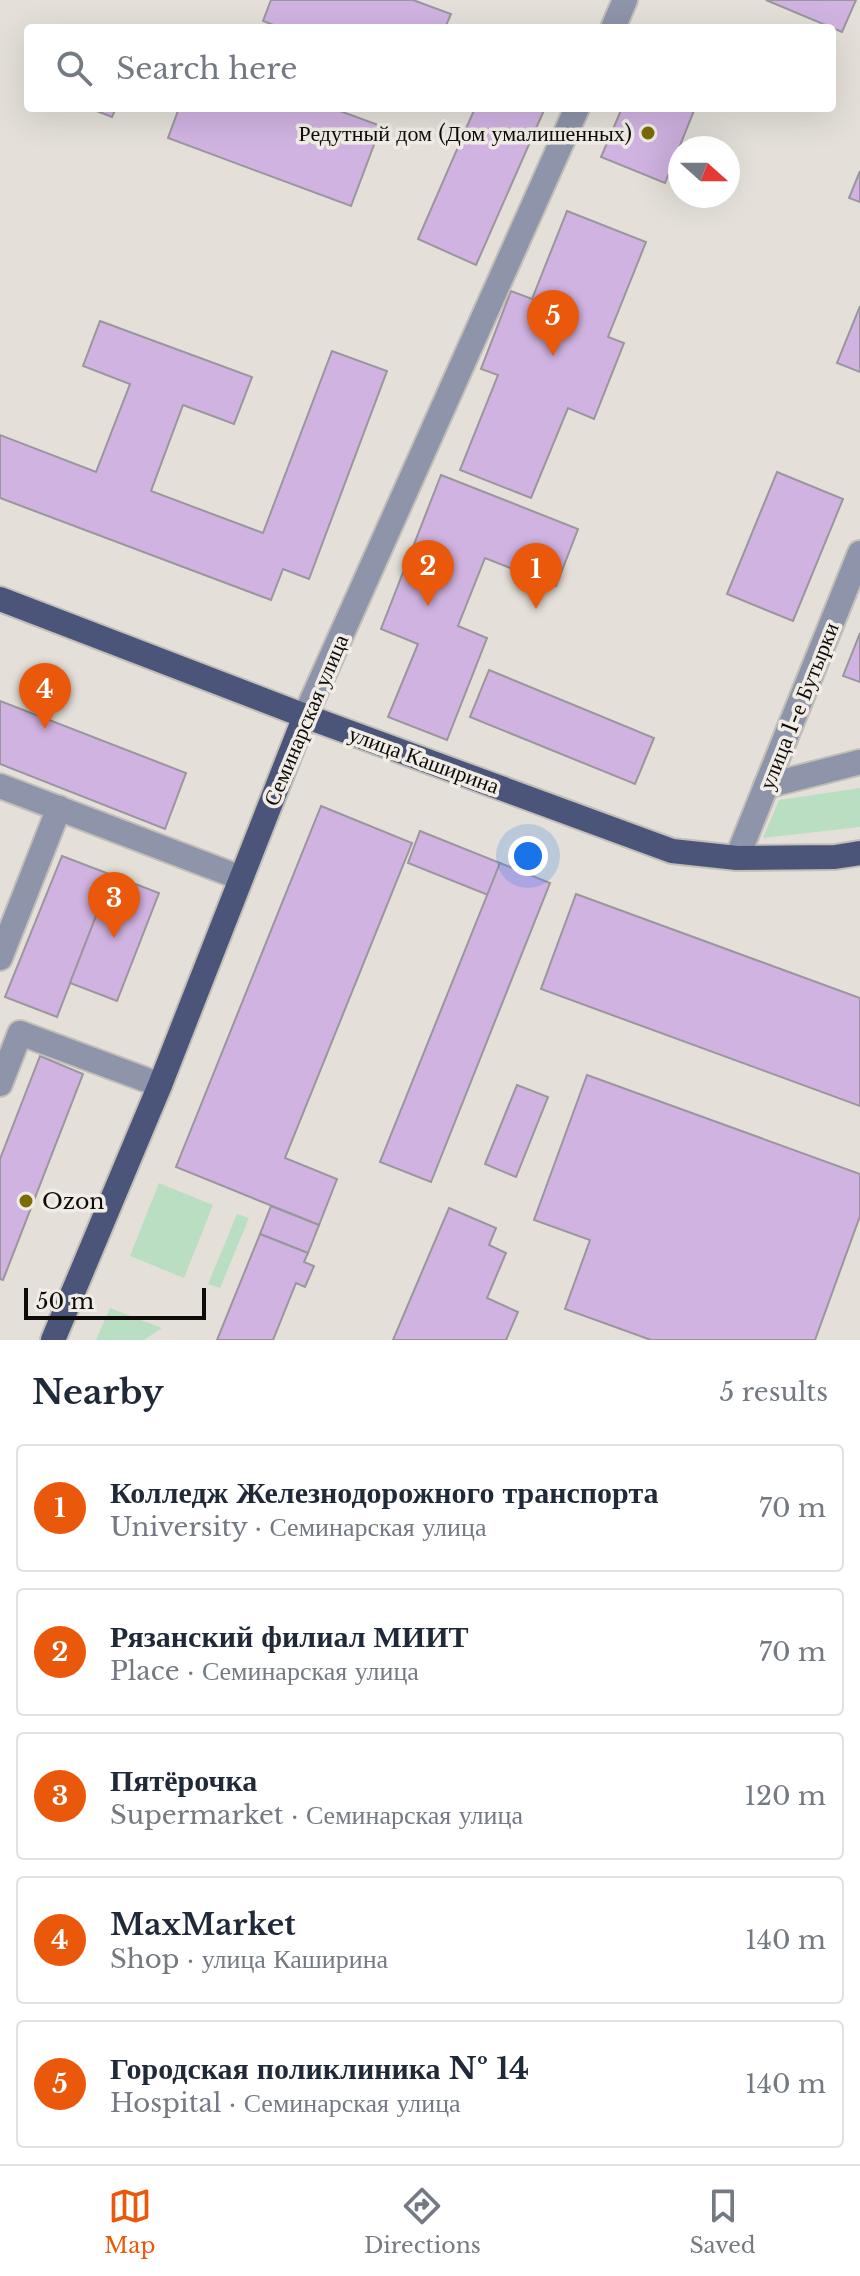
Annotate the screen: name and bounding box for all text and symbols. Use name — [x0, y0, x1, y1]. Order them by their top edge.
search box — [24, 24, 836, 112]
icon: search — [52, 46, 96, 90]
text: Search here — [116, 50, 297, 87]
place label: Редутный дом (Дом умалишенных) — [298, 120, 632, 147]
marker: Редутный дом (Дом умалишенных) — [639, 124, 657, 142]
north arrow — [668, 136, 740, 208]
pin: 5 — [527, 290, 579, 356]
pin: 2 — [402, 540, 454, 606]
pin: 1 — [510, 543, 562, 609]
street label: улица 1-е Бутырки — [753, 618, 845, 793]
street label: Семинарская улица — [258, 630, 354, 810]
pin: 4 — [19, 663, 71, 729]
street label: улица Каширина — [345, 720, 503, 800]
your location — [508, 836, 548, 876]
pin: 3 — [88, 872, 140, 938]
place label: Ozon — [42, 1188, 104, 1215]
marker: Ozon — [17, 1192, 35, 1210]
scale bar — [24, 1284, 206, 1320]
text: 50 m — [36, 1288, 94, 1315]
text: Nearby — [32, 1371, 164, 1413]
text: 5 results — [719, 1376, 828, 1408]
text: Колледж Железнодорожного транспорта — [110, 1474, 659, 1511]
text: 1 — [54, 1492, 66, 1524]
text: 70 m — [759, 1492, 826, 1524]
text: University · Семинарская улица — [110, 1511, 486, 1543]
text: Рязанский филиал МИИТ — [110, 1618, 469, 1655]
text: 2 — [52, 1636, 68, 1668]
text: 70 m — [759, 1636, 826, 1668]
text: Place · Семинарская улица — [110, 1655, 419, 1687]
text: Пятёрочка — [110, 1762, 257, 1799]
text: 3 — [52, 1780, 68, 1812]
text: 120 m — [744, 1780, 826, 1812]
text: Supermarket · Семинарская улица — [110, 1799, 523, 1831]
text: MaxMarket — [110, 1906, 296, 1943]
text: 4 — [51, 1924, 69, 1956]
text: 140 m — [745, 1924, 826, 1956]
text: Shop · улица Каширина — [110, 1943, 388, 1975]
text: Городская поликлиника № 14 — [110, 2050, 529, 2087]
text: 5 — [52, 2068, 68, 2100]
text: 140 m — [745, 2068, 826, 2100]
text: Hospital · Семинарская улица — [110, 2087, 461, 2119]
tab: Map — [104, 2184, 155, 2259]
tab: Directions — [364, 2184, 481, 2259]
tab: Saved — [689, 2184, 756, 2259]

